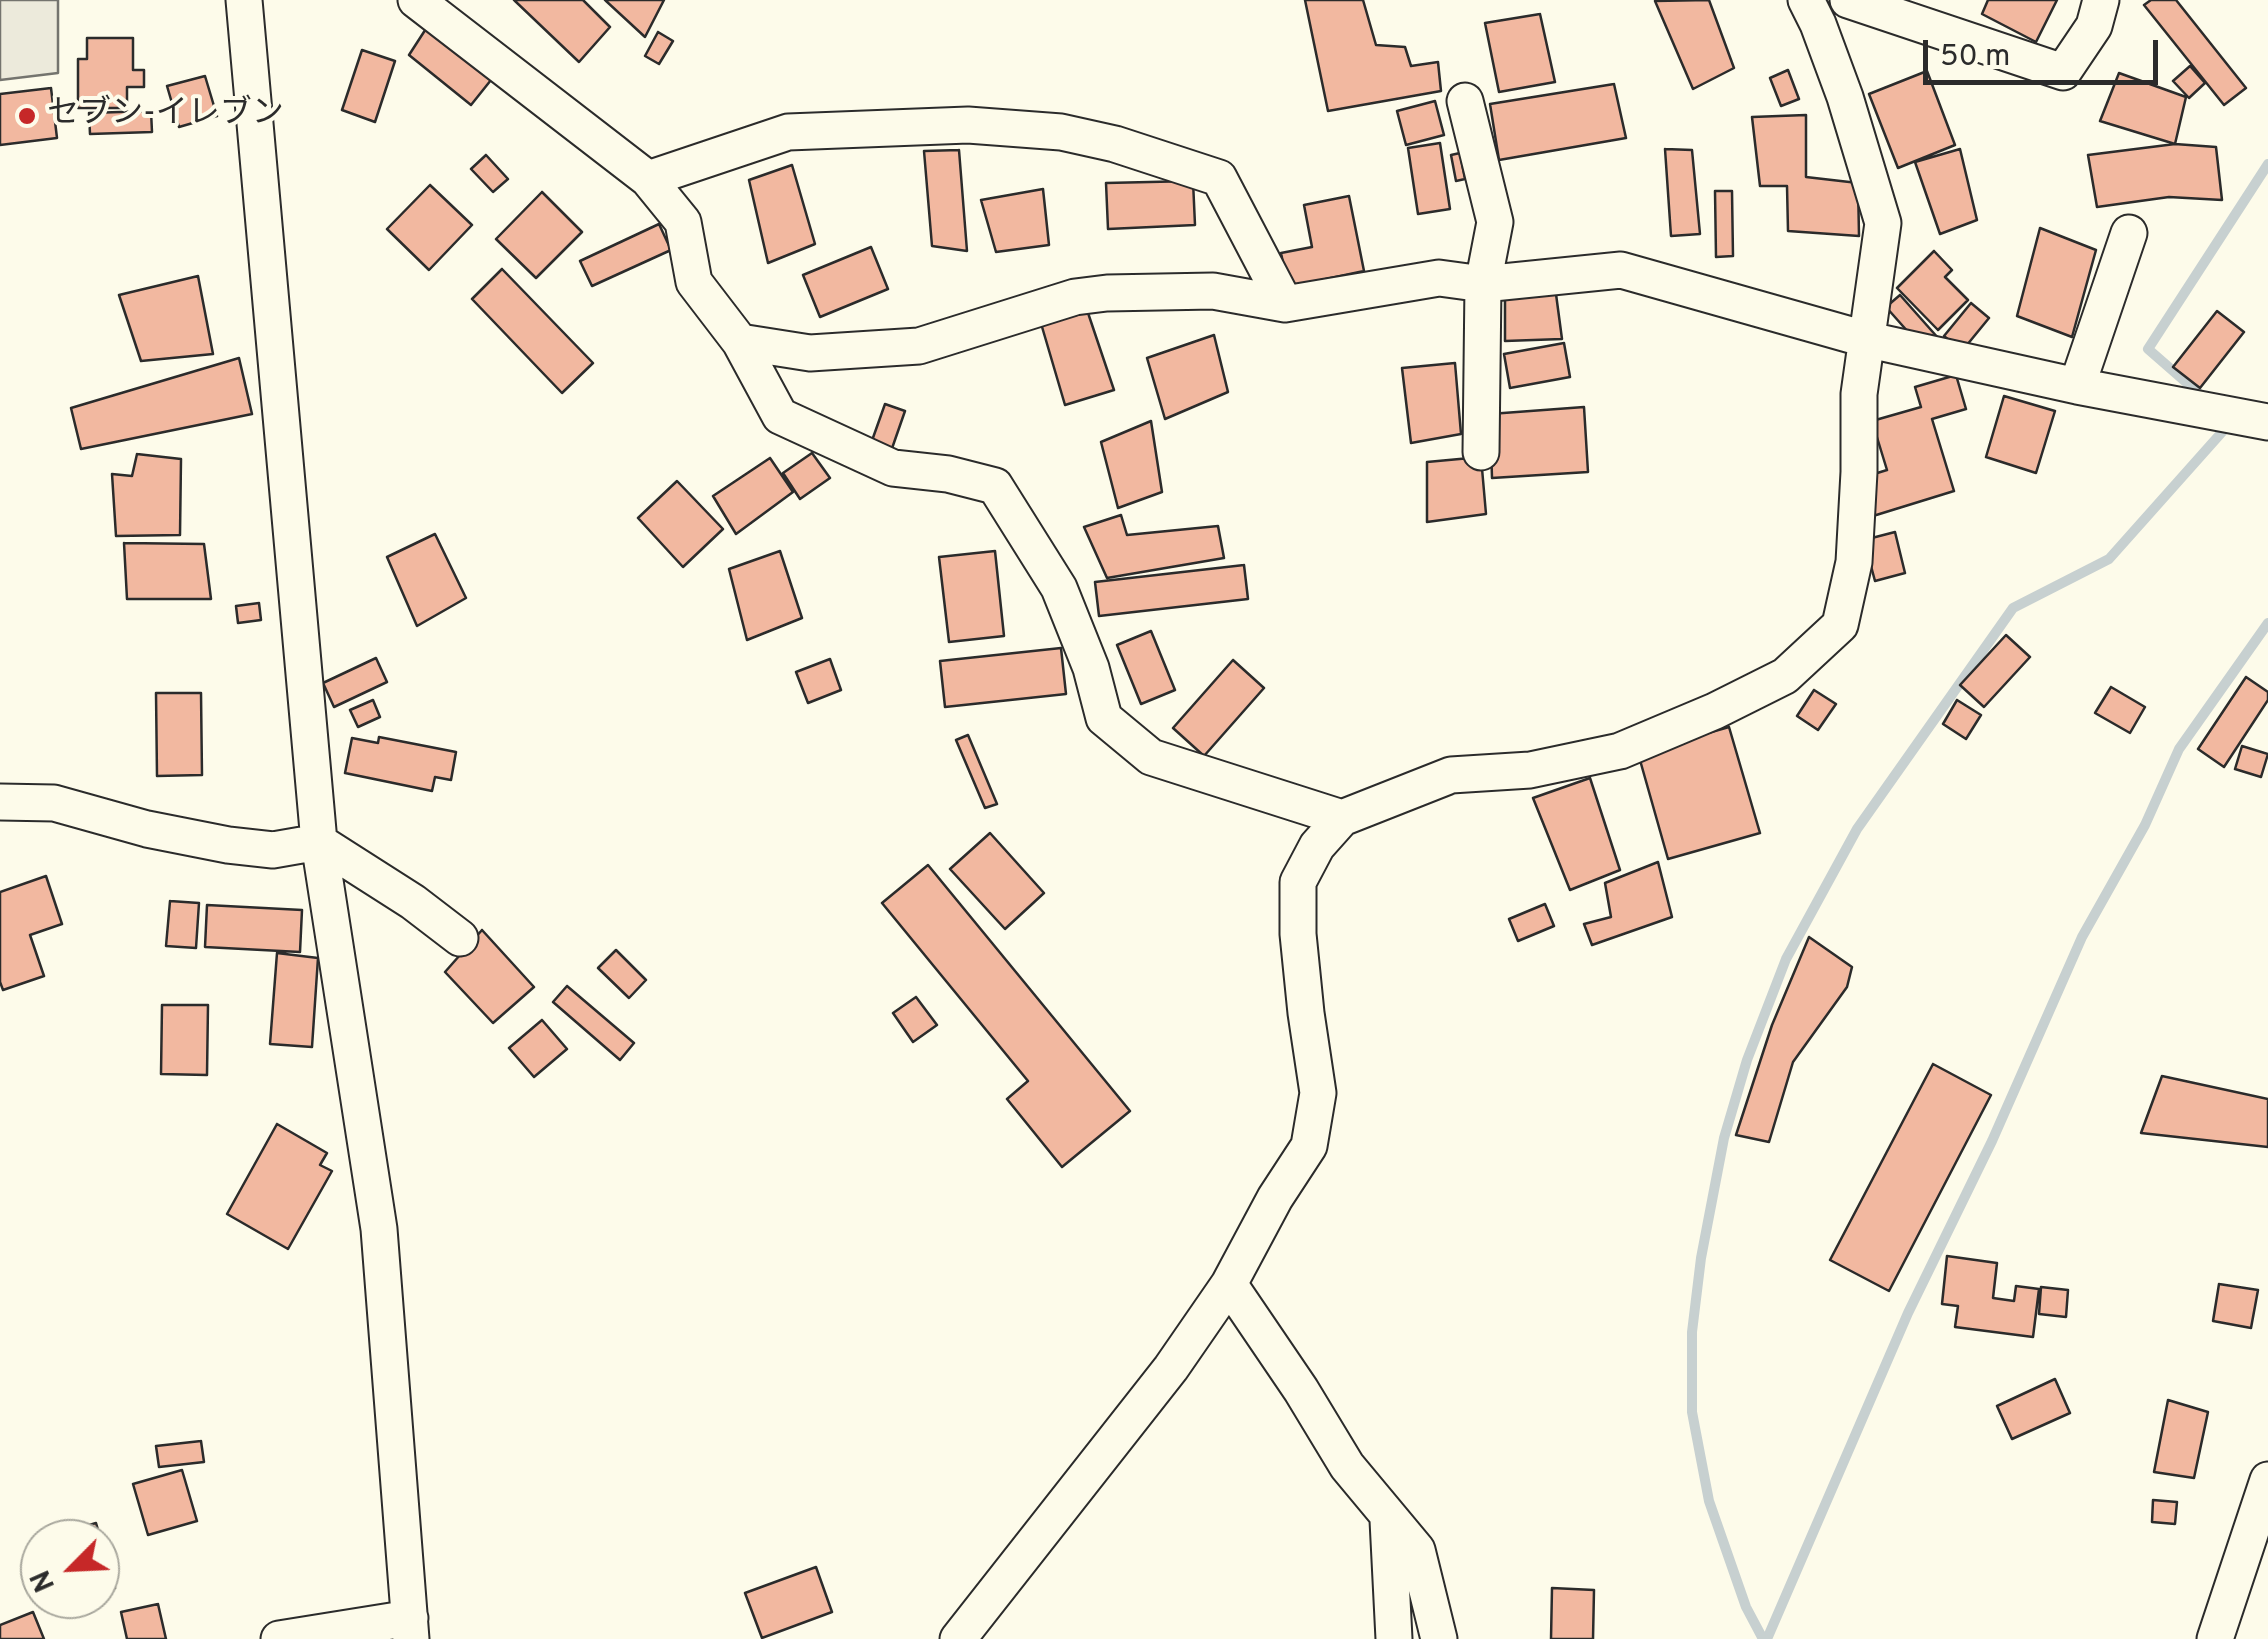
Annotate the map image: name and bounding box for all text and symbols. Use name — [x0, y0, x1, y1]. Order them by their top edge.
scale bar — [1928, 20, 2163, 82]
text: 50 m — [1940, 39, 2010, 76]
place label: セブン-イレブン — [47, 97, 284, 135]
marker: セブン-イレブン — [16, 105, 38, 127]
north arrow — [20, 1519, 120, 1619]
text: N — [24, 1564, 65, 1597]

